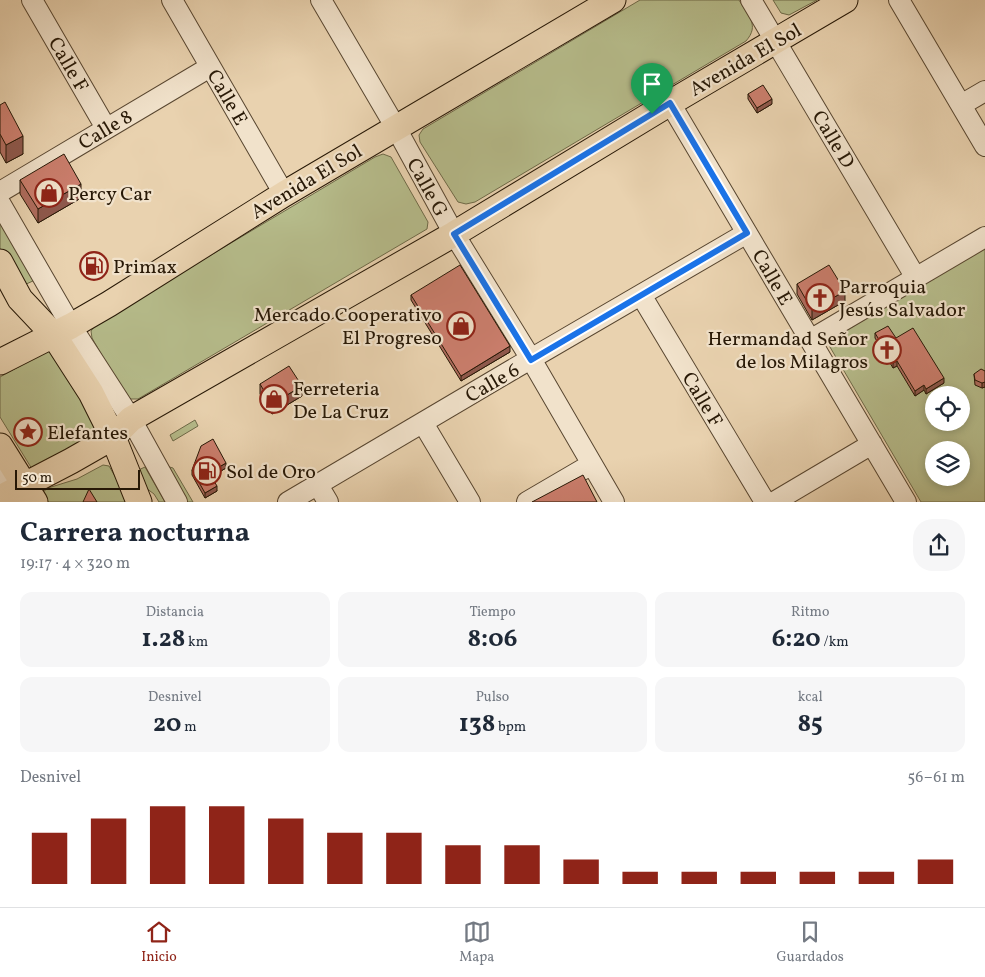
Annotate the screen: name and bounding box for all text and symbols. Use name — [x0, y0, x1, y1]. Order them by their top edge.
street label: Avenida El Sol — [685, 17, 807, 104]
street label: Calle F — [40, 32, 94, 98]
pin — [631, 63, 673, 114]
street label: Calle E — [199, 65, 254, 131]
icon: arrive — [638, 70, 666, 98]
street label: Calle 8 — [74, 104, 138, 158]
street label: Calle D — [804, 106, 861, 174]
street label: Avenida El Sol — [246, 138, 368, 227]
street label: Calle G — [399, 154, 454, 222]
shop icon: Percy Car — [34, 178, 64, 208]
place label: Percy Car — [68, 181, 152, 209]
street label: Calle E — [744, 245, 799, 311]
fuel station icon: Primax — [79, 251, 109, 281]
place label: Primax — [113, 254, 177, 282]
place label: Parroquia Jesús Salvador — [839, 274, 965, 325]
church icon: Parroquia Jesús Salvador — [805, 283, 835, 313]
place label: Mercado Cooperativo El Progreso — [254, 302, 442, 353]
shop icon: Mercado Cooperativo El Progreso — [446, 311, 476, 341]
place label: Hermandad Señor de los Milagros — [707, 326, 868, 377]
church icon: Hermandad Señor de los Milagros — [872, 335, 902, 365]
street label: Calle 6 — [461, 357, 525, 411]
street label: Calle F — [674, 367, 729, 433]
place label: Ferreteria De La Cruz — [293, 376, 389, 427]
shop icon: Ferreteria De La Cruz — [259, 384, 289, 414]
map controls — [925, 386, 970, 486]
button: locate — [925, 386, 970, 431]
place icon: Elefantes — [13, 417, 43, 447]
place label: Elefantes — [47, 420, 128, 448]
button: layers — [925, 441, 970, 486]
fuel station icon: Sol de Oro — [192, 456, 222, 486]
place label: Sol de Oro — [226, 459, 316, 487]
scale bar — [15, 467, 140, 490]
text: 50 m — [22, 469, 52, 488]
text: Carrera nocturna — [20, 514, 250, 553]
button: share — [913, 519, 965, 571]
text: 19:17 · 4 × 320 m — [20, 553, 130, 575]
text: Distancia — [146, 603, 204, 622]
text: Tiempo — [469, 603, 516, 622]
text: Ritmo — [791, 603, 829, 622]
text: 1.28 — [142, 622, 185, 657]
text: 8:06 — [467, 622, 518, 657]
text: 6:20 — [772, 622, 821, 657]
text: km — [185, 633, 208, 652]
text: /km — [821, 633, 849, 652]
text: Desnivel — [148, 688, 202, 707]
text: Pulso — [476, 688, 509, 707]
text: kcal — [798, 688, 823, 707]
text: 20 — [153, 707, 181, 742]
text: 138 — [459, 707, 495, 742]
text: 85 — [798, 707, 823, 742]
text: m — [181, 718, 197, 737]
text: bpm — [495, 718, 526, 737]
text: Desnivel — [20, 767, 81, 789]
text: 56–61 m — [908, 767, 965, 789]
tab: Inicio — [141, 918, 177, 967]
tab: Mapa — [459, 918, 494, 967]
tab: Guardados — [777, 918, 844, 967]

